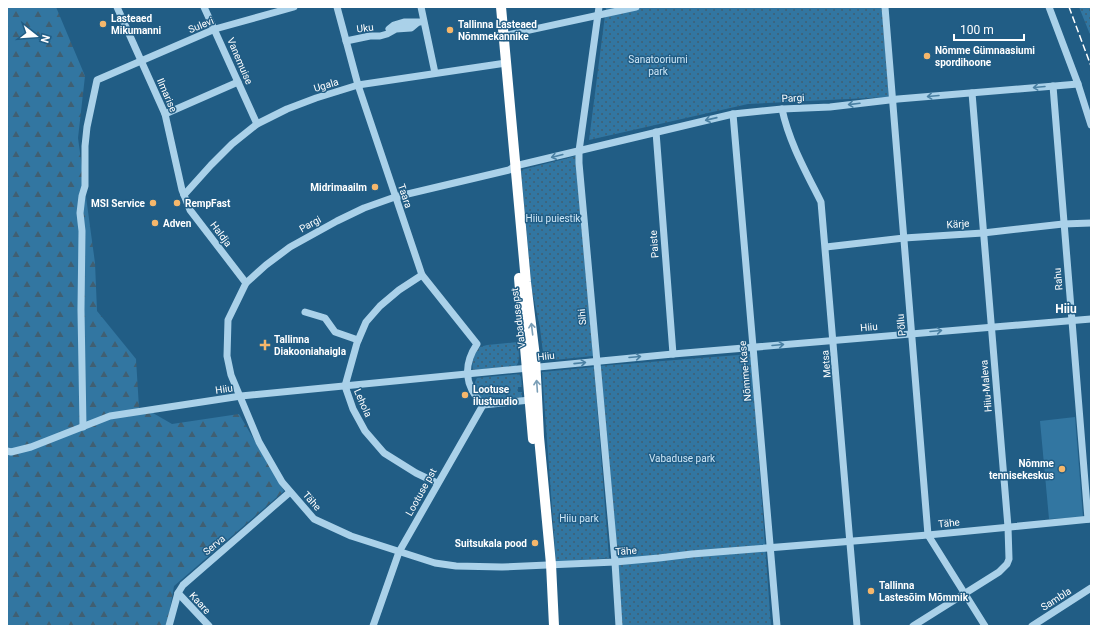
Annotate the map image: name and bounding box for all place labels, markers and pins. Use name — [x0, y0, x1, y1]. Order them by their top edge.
place label: Lasteaed Mikumanni — [111, 13, 162, 36]
marker: Lasteaed Mikumanni — [98, 19, 108, 29]
place label: Tallinna Lasteaed Nõmmekannike — [458, 19, 537, 42]
marker: Tallinna Lasteaed Nõmmekannike — [445, 25, 455, 35]
place label: Nõmme Gümnaasiumi spordihoone — [935, 45, 1035, 68]
marker: Nõmme Gümnaasiumi spordihoone — [922, 51, 932, 61]
place label: Midrimaailm — [310, 182, 367, 193]
marker: Midrimaailm — [370, 182, 380, 192]
place label: MSI Service — [91, 198, 146, 209]
marker: MSI Service — [148, 198, 158, 208]
marker: RempFast — [172, 198, 182, 208]
place label: RempFast — [185, 198, 231, 209]
marker: Adven — [150, 218, 160, 228]
place label: Adven — [163, 218, 192, 229]
place label: Tallinna Diakooniahaigla — [274, 334, 347, 357]
marker: Tallinna Diakooniahaigla — [259, 339, 271, 351]
place label: Lootuse ilustuudio — [473, 384, 518, 407]
marker: Lootuse ilustuudio — [460, 390, 470, 400]
place label: Nõmme tennisekeskus — [989, 458, 1055, 481]
marker: Nõmme tennisekeskus — [1057, 464, 1067, 474]
place label: Suitsukala pood — [455, 538, 527, 549]
marker: Suitsukala pood — [530, 538, 540, 548]
place label: Tallinna Lastesõim Mõmmik — [879, 580, 969, 603]
marker: Tallinna Lastesõim Mõmmik — [866, 586, 876, 596]

